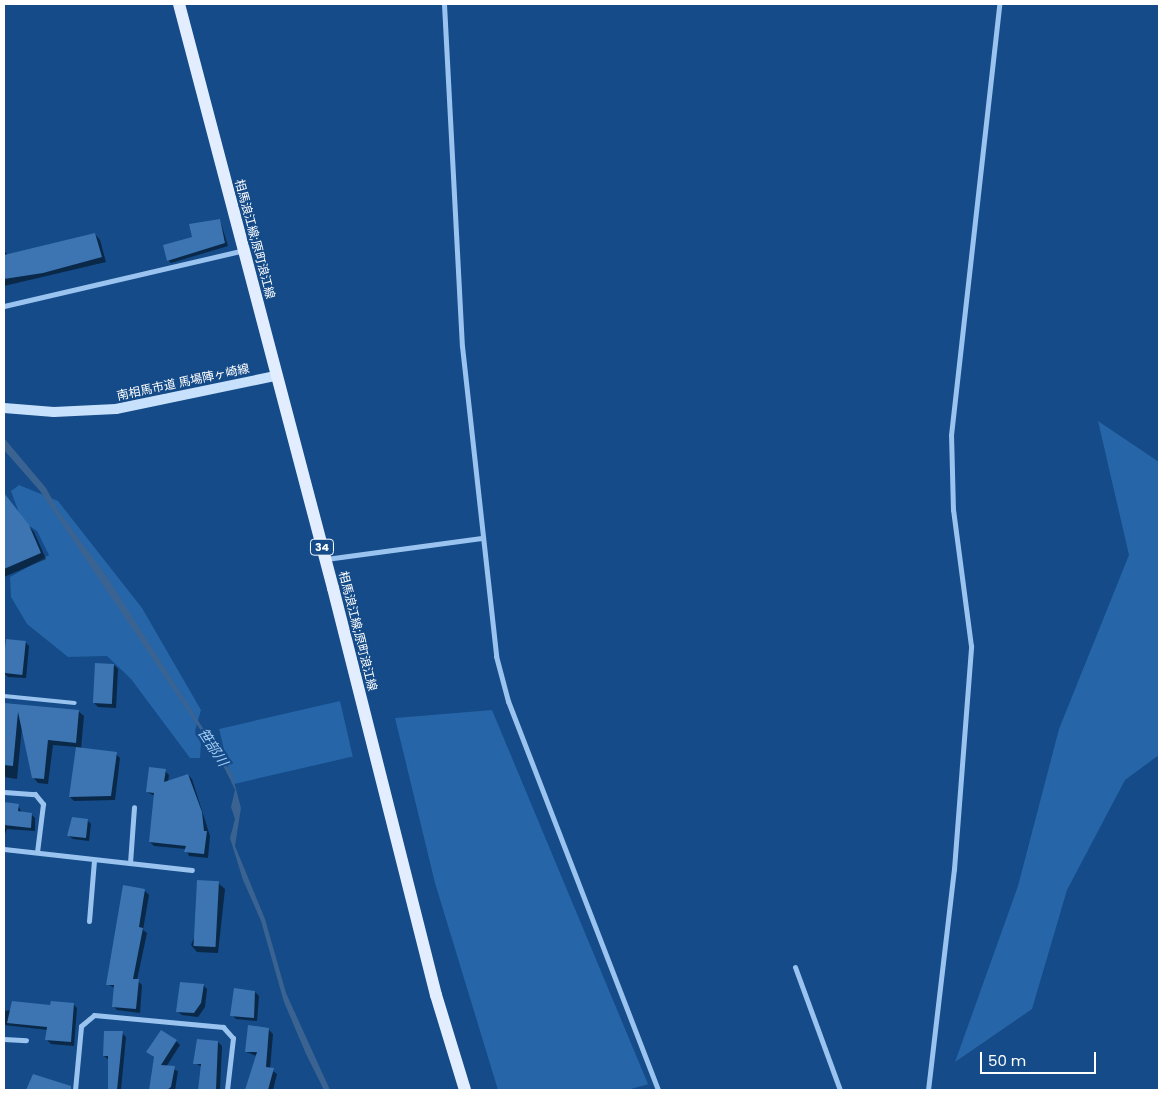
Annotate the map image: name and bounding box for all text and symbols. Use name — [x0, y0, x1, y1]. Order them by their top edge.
street label: 相馬浪江線;原町浪江線 — [232, 178, 278, 300]
street label: 南相馬市道 馬場陣ヶ崎線 — [115, 361, 251, 403]
road number: 34 — [310, 538, 334, 556]
street label: 相馬浪江線;原町浪江線 — [336, 570, 380, 692]
water label: 笹部川 — [195, 725, 231, 769]
scale bar — [983, 1042, 1099, 1074]
text: 50 m — [988, 1050, 1026, 1071]

